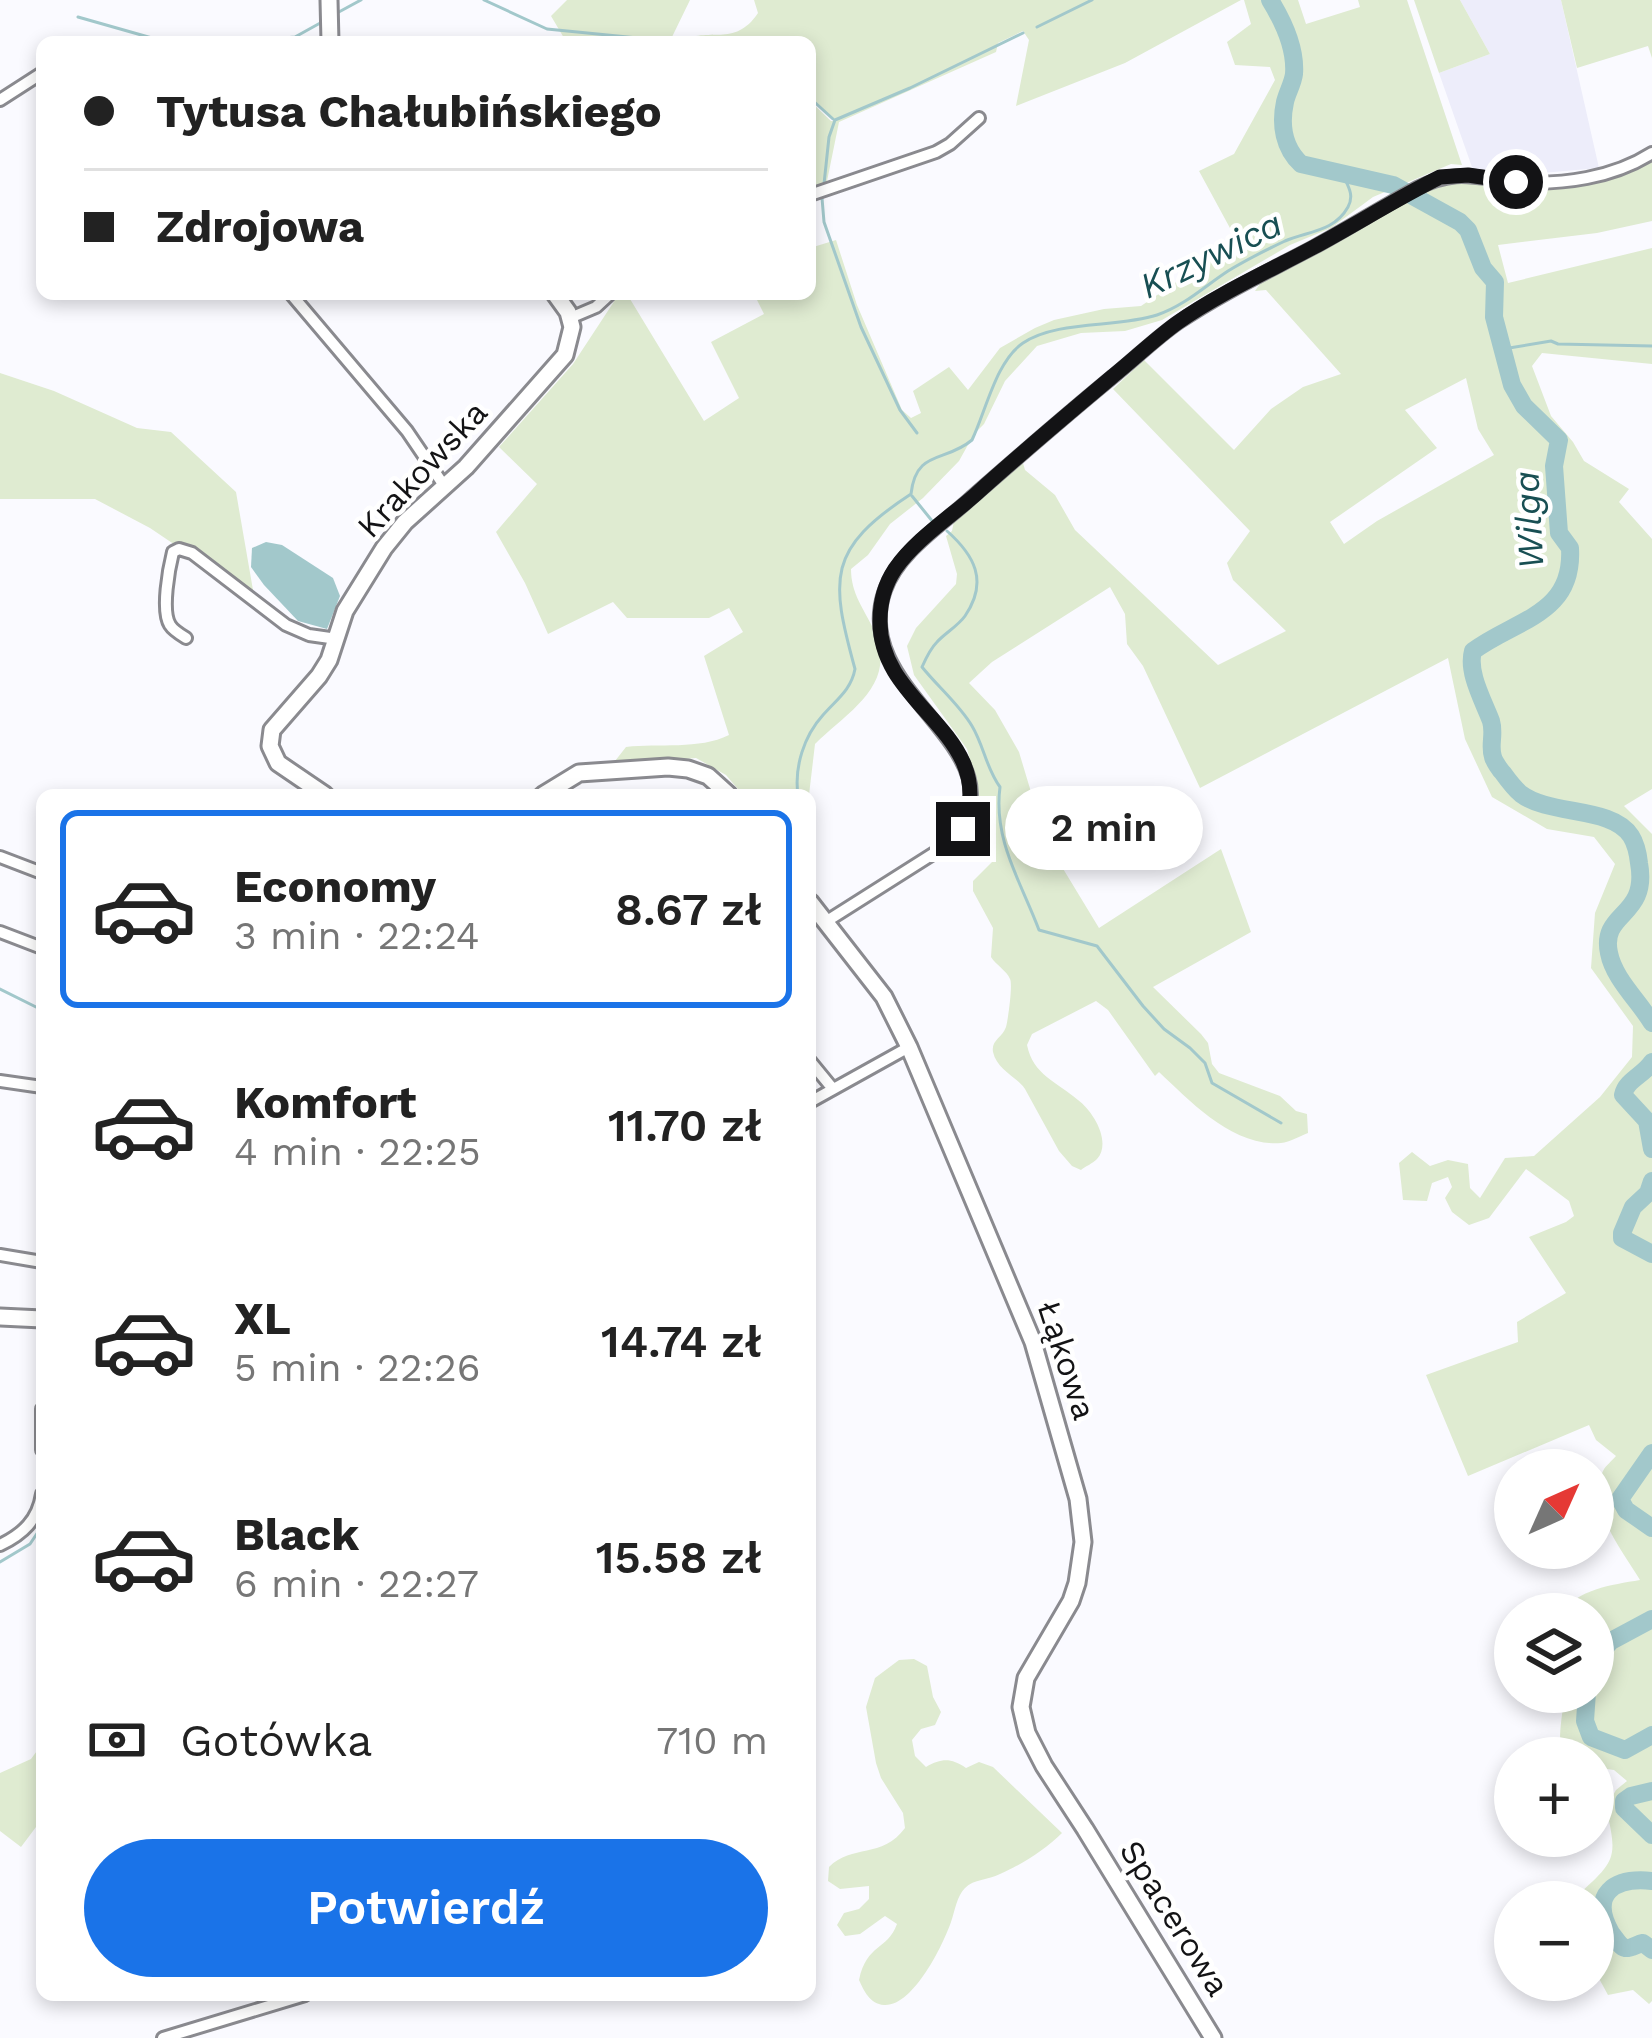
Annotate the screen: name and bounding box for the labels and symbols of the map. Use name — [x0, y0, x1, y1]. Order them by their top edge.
route start — [1489, 155, 1543, 209]
water label: Krzywica — [1133, 203, 1289, 307]
street label: Krakowska — [349, 393, 495, 545]
water label: Wilga — [1505, 470, 1553, 570]
callout: 2 min — [1005, 787, 1203, 871]
route end — [936, 802, 990, 856]
street label: Łąkowa — [1029, 1296, 1105, 1424]
north arrow — [1494, 1449, 1614, 1569]
street label: Spacerowa — [1112, 1833, 1238, 2003]

